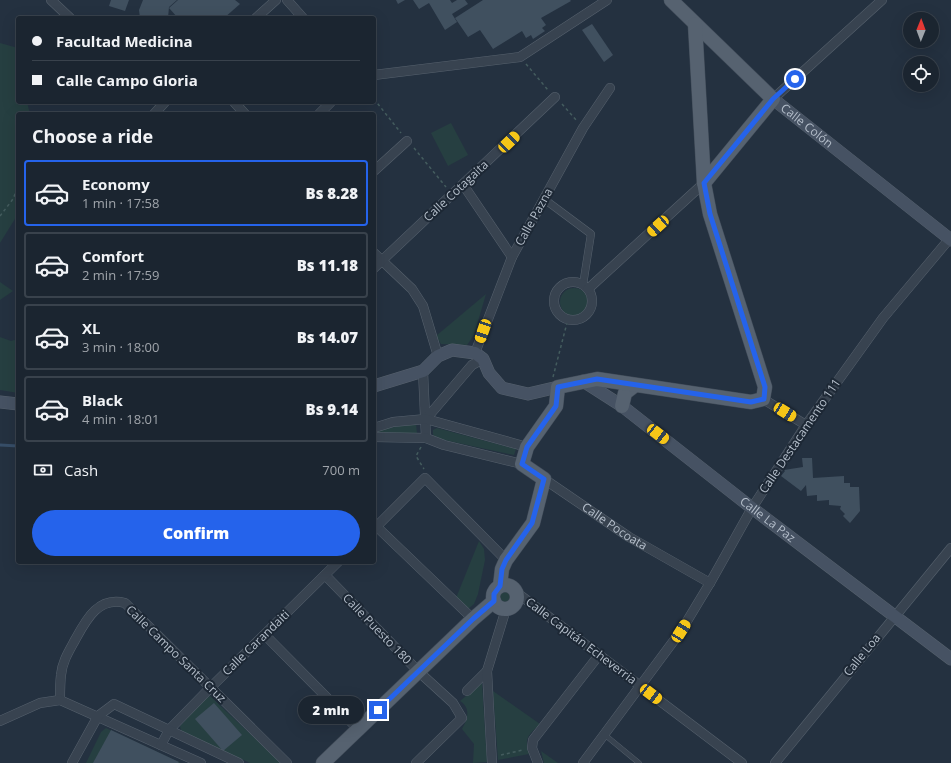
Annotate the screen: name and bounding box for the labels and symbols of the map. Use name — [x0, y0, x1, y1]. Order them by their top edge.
north arrow — [903, 12, 939, 48]
route start — [786, 70, 804, 88]
street label: Calle Colón — [777, 99, 837, 151]
car — [496, 129, 522, 155]
street label: Calle Cotagaita — [419, 156, 492, 225]
street label: Calle Pazna — [511, 185, 556, 249]
car — [645, 214, 671, 238]
car — [473, 318, 493, 344]
street label: Calle Destacamento 111 — [755, 375, 844, 496]
car — [772, 401, 798, 423]
car — [645, 422, 671, 446]
street label: Calle La Paz — [736, 493, 799, 546]
street label: Calle Pocoata — [579, 498, 651, 554]
street label: Calle Puesto 180 — [339, 590, 416, 668]
street label: Calle Capitán Echeverria — [522, 593, 640, 688]
street label: Calle Campo Santa Cruz — [123, 601, 230, 706]
street label: Calle Carandaiti — [218, 606, 293, 679]
car — [670, 618, 692, 644]
street label: Calle Loa — [839, 630, 884, 680]
car — [638, 682, 664, 706]
callout: 2 min — [298, 696, 364, 724]
route end — [369, 701, 387, 719]

